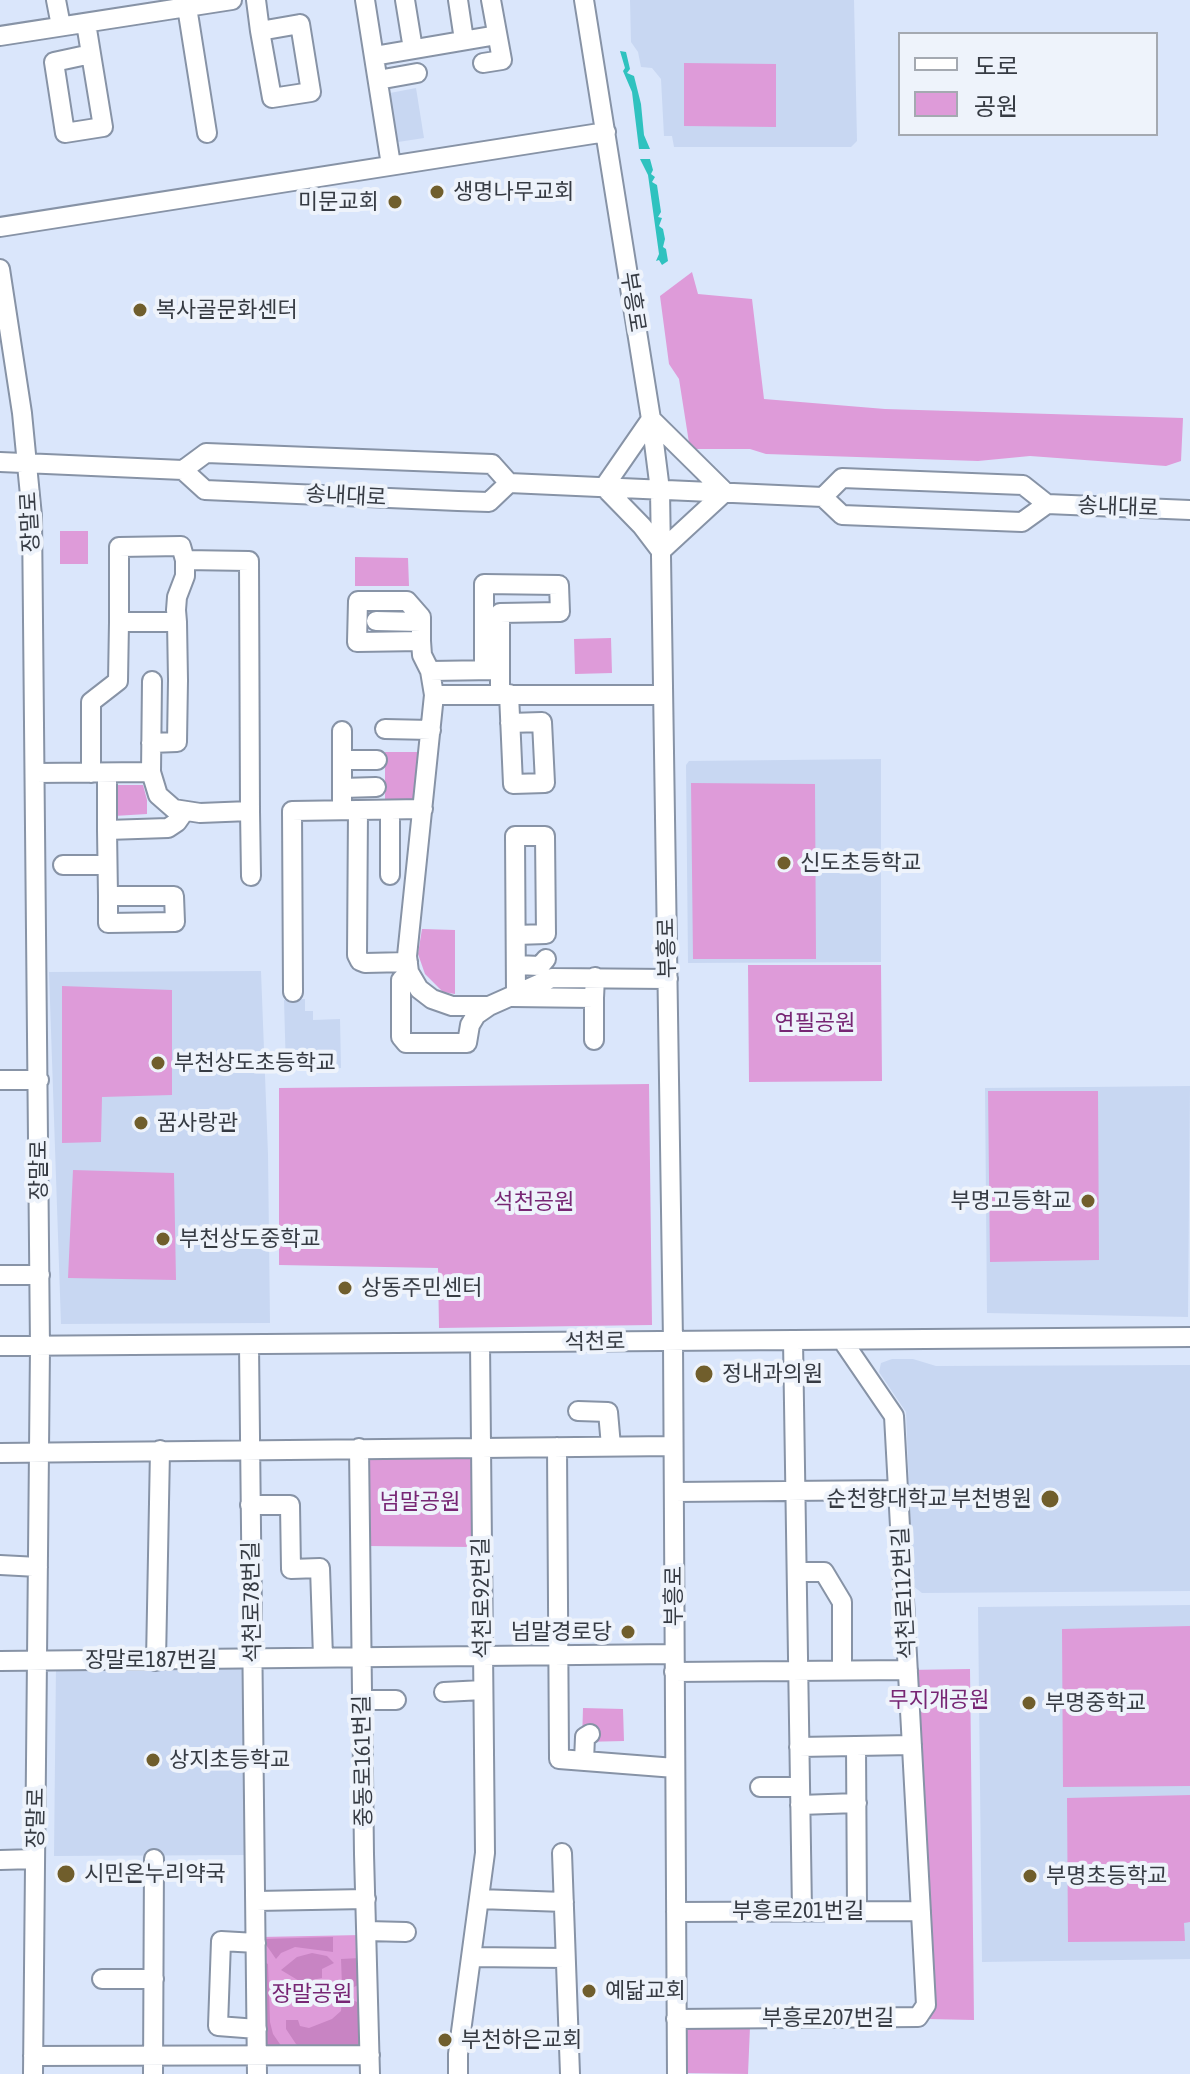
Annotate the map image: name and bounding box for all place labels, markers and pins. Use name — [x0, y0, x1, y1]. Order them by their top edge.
place label: 생명나무교회 — [453, 179, 574, 205]
marker: 생명나무교회 — [428, 183, 446, 201]
place label: 미문교회 — [298, 189, 379, 215]
marker: 미문교회 — [386, 193, 404, 211]
place label: 복사골문화센터 — [156, 297, 298, 323]
marker: 복사골문화센터 — [131, 301, 149, 319]
place label: 신도초등학교 — [800, 850, 921, 876]
marker: 신도초등학교 — [775, 854, 793, 872]
place label: 부천상도초등학교 — [174, 1050, 336, 1076]
marker: 부천상도초등학교 — [149, 1054, 167, 1072]
place label: 꿈사랑관 — [157, 1110, 238, 1136]
marker: 꿈사랑관 — [132, 1114, 150, 1132]
place label: 부명고등학교 — [951, 1188, 1072, 1214]
marker: 부명고등학교 — [1079, 1192, 1097, 1210]
place label: 부천상도중학교 — [179, 1226, 321, 1252]
marker: 부천상도중학교 — [154, 1230, 172, 1248]
place label: 상동주민센터 — [361, 1275, 482, 1301]
marker: 상동주민센터 — [336, 1279, 354, 1297]
place label: 정내과의원 — [722, 1361, 823, 1387]
marker: 정내과의원 — [693, 1363, 715, 1385]
place label: 순천향대학교 부천병원 — [827, 1486, 1032, 1512]
marker: 순천향대학교 부천병원 — [1039, 1488, 1061, 1510]
place label: 넘말경로당 — [511, 1619, 612, 1645]
marker: 넘말경로당 — [619, 1623, 637, 1641]
place label: 부명중학교 — [1045, 1690, 1146, 1716]
marker: 부명중학교 — [1020, 1694, 1038, 1712]
place label: 상지초등학교 — [169, 1747, 290, 1773]
marker: 상지초등학교 — [144, 1751, 162, 1769]
place label: 시민온누리약국 — [84, 1861, 226, 1887]
marker: 시민온누리약국 — [55, 1863, 77, 1885]
place label: 부명초등학교 — [1046, 1863, 1167, 1889]
marker: 부명초등학교 — [1021, 1867, 1039, 1885]
place label: 예닮교회 — [605, 1978, 686, 2004]
marker: 예닮교회 — [580, 1982, 598, 2000]
place label: 부천하은교회 — [461, 2027, 582, 2053]
marker: 부천하은교회 — [436, 2031, 454, 2049]

